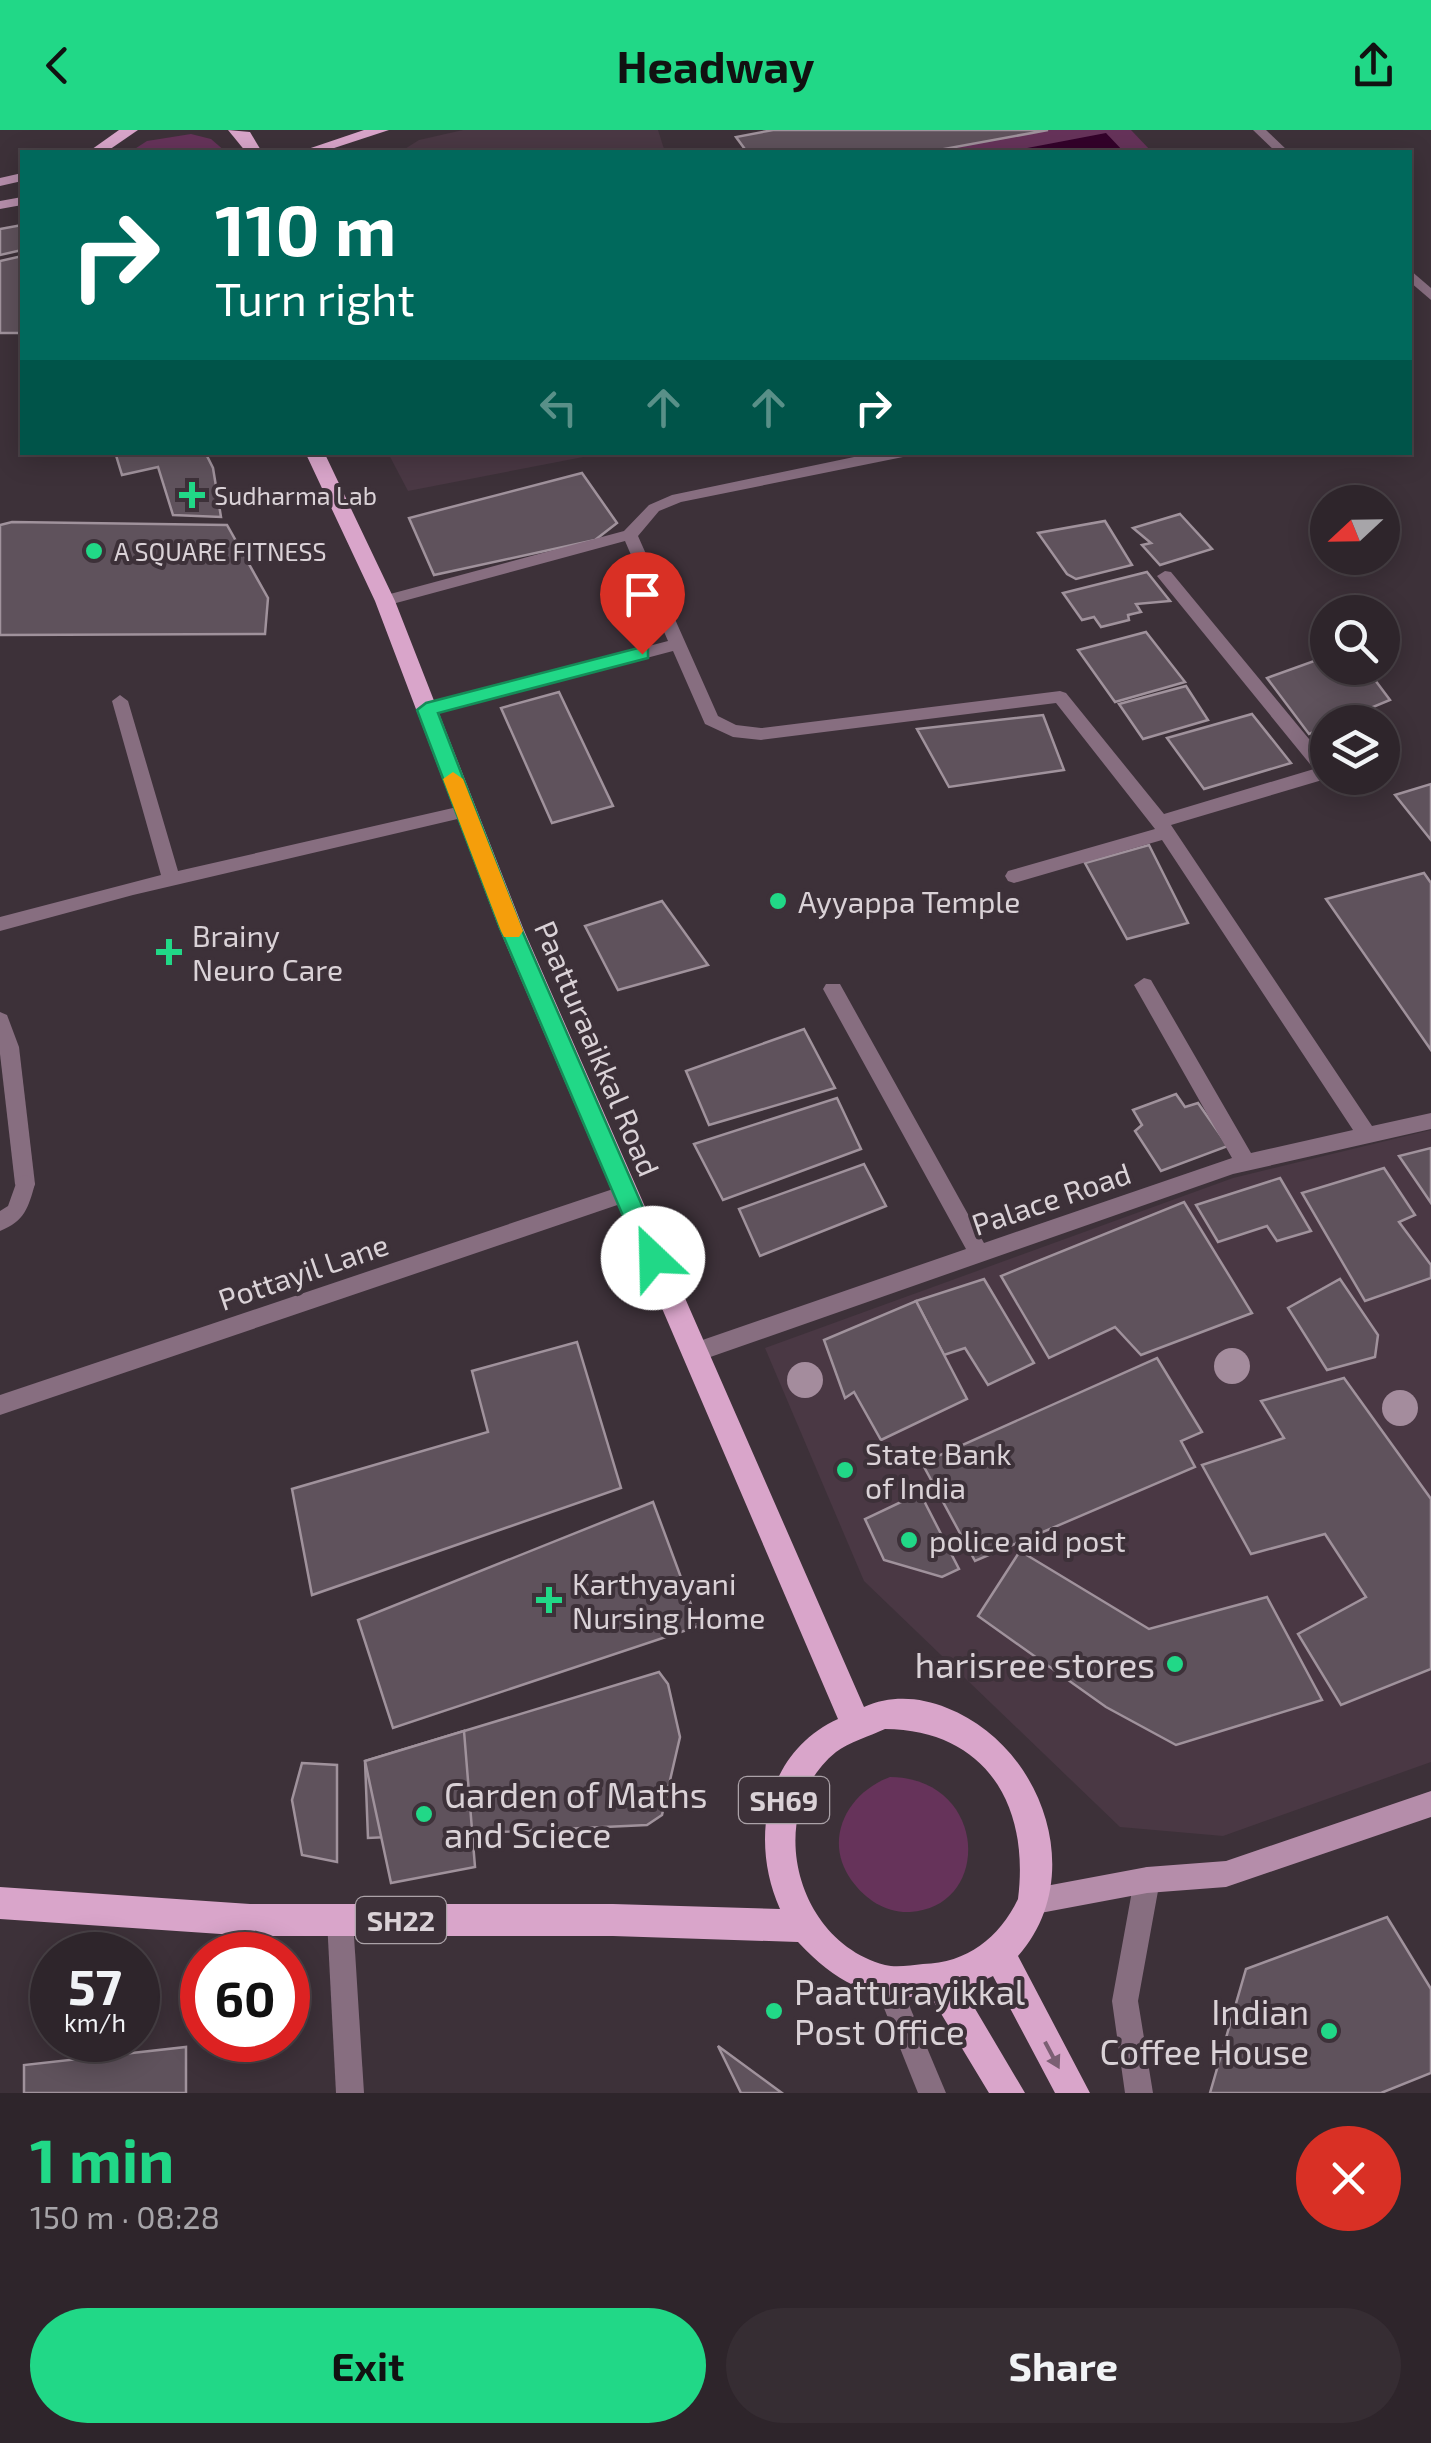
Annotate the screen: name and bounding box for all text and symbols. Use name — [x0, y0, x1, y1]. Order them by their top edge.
icon: back — [30, 38, 85, 93]
text: Headway — [617, 38, 814, 92]
icon: share — [1346, 38, 1401, 93]
text: 110 m — [215, 186, 396, 270]
icon: right — [50, 190, 180, 320]
text: Turn right — [215, 271, 415, 325]
icon: left — [531, 380, 586, 435]
icon: ahead — [636, 380, 691, 435]
icon: ahead — [741, 380, 796, 435]
icon: right — [846, 380, 901, 435]
place label: Sudharma Lab — [214, 480, 377, 510]
marker: Sudharma Lab — [179, 482, 205, 508]
north arrow — [1310, 485, 1400, 575]
map controls — [1310, 485, 1400, 795]
place label: A SQUARE FITNESS — [114, 536, 327, 566]
marker: A SQUARE FITNESS — [83, 540, 105, 562]
pin — [600, 552, 685, 655]
icon: arrive — [615, 567, 670, 622]
button: search — [1310, 595, 1400, 685]
button: layers — [1310, 705, 1400, 795]
place label: Ayyappa Temple — [798, 883, 1020, 919]
marker: Ayyappa Temple — [767, 890, 789, 912]
street label: Paatturaaikkal Road — [528, 915, 668, 1181]
place label: Brainy Neuro Care — [192, 917, 343, 987]
marker: Brainy Neuro Care — [156, 939, 182, 965]
street label: Palace Road — [967, 1154, 1135, 1242]
position arrow — [601, 1206, 705, 1310]
street label: Pottayil Lane — [213, 1225, 393, 1317]
place label: State Bank of India — [865, 1435, 1012, 1505]
marker: State Bank of India — [834, 1459, 856, 1481]
place label: police aid post — [929, 1522, 1126, 1558]
marker: police aid post — [898, 1529, 920, 1551]
place label: Karthyayani Nursing Home — [572, 1565, 765, 1635]
marker: Karthyayani Nursing Home — [536, 1587, 562, 1613]
place label: harisree stores — [915, 1643, 1155, 1685]
marker: harisree stores — [1164, 1653, 1186, 1675]
place label: Garden of Maths and Sciece — [444, 1773, 708, 1855]
road number: SH69 — [739, 1777, 829, 1823]
marker: Garden of Maths and Sciece — [413, 1803, 435, 1825]
road number: SH22 — [356, 1897, 446, 1943]
speed limit sign: 60 — [180, 1932, 310, 2062]
text: 57 — [68, 1955, 122, 2015]
place label: Paatturayikkal Post Office — [794, 1970, 1026, 2052]
place label: Indian Coffee House — [1099, 1990, 1309, 2072]
marker: Paatturayikkal Post Office — [763, 2000, 785, 2022]
text: km/h — [64, 2007, 126, 2037]
marker: Indian Coffee House — [1318, 2020, 1340, 2042]
one-way arrow — [1044, 2040, 1061, 2069]
text: 1 min — [30, 2123, 174, 2195]
button: close — [1296, 2126, 1401, 2231]
text: 150 m · 08:28 — [30, 2197, 220, 2235]
button: Exit — [30, 2308, 706, 2423]
button: Share — [726, 2308, 1401, 2423]

